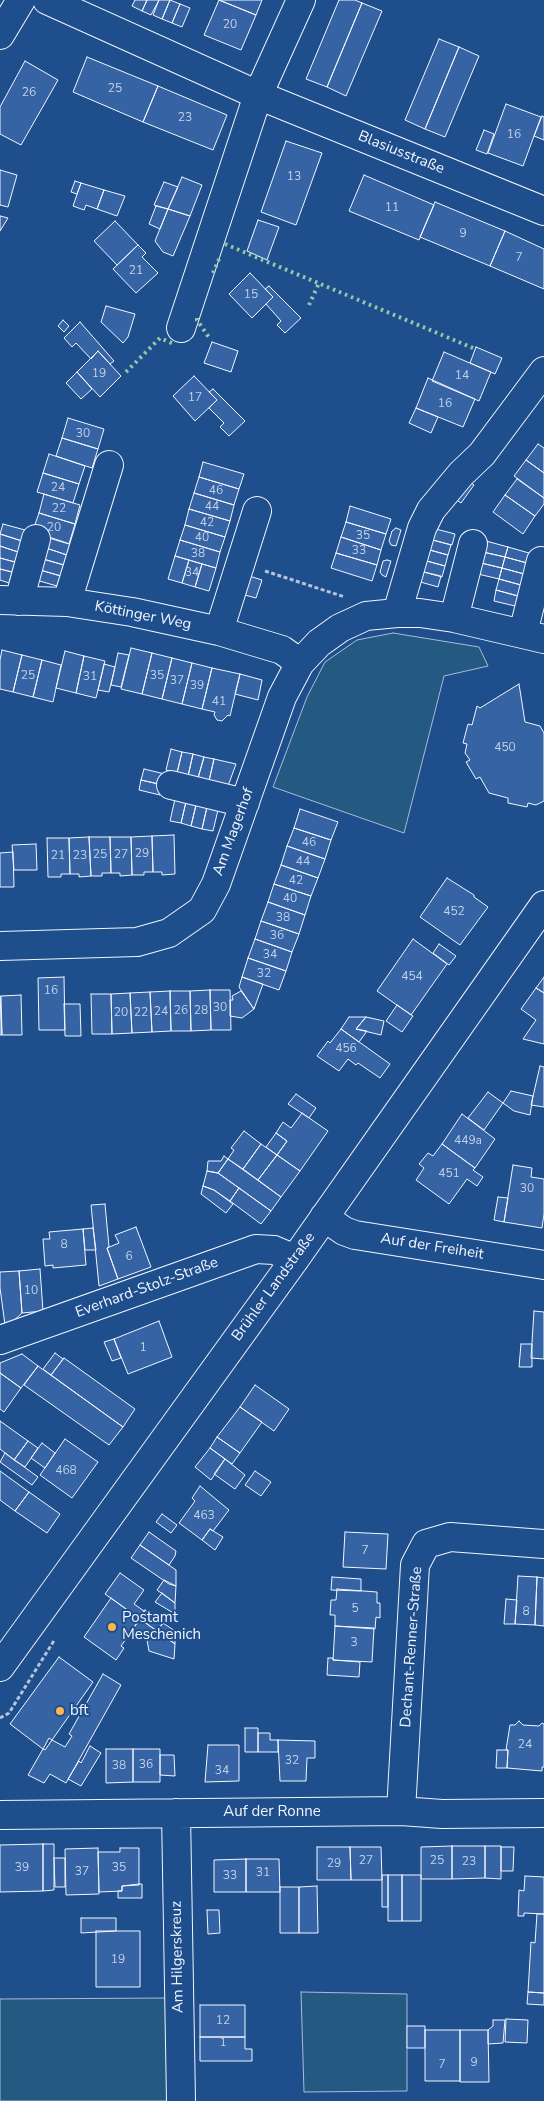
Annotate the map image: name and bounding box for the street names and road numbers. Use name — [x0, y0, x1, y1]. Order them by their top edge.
street label: Blasiusstraße — [355, 127, 447, 179]
street label: Köttinger Weg — [93, 598, 193, 634]
street label: Am Magerhof — [210, 786, 258, 878]
street label: Brühler Landstraße — [228, 1229, 320, 1345]
street label: Auf der Freiheit — [379, 1230, 485, 1264]
street label: Everhard-Stolz-Straße — [73, 1254, 221, 1322]
street label: Dechant-Renner-Straße — [397, 1566, 427, 1728]
street label: Auf der Ronne — [223, 1803, 321, 1821]
street label: Am Hilgerskreuz — [168, 1901, 188, 2013]

